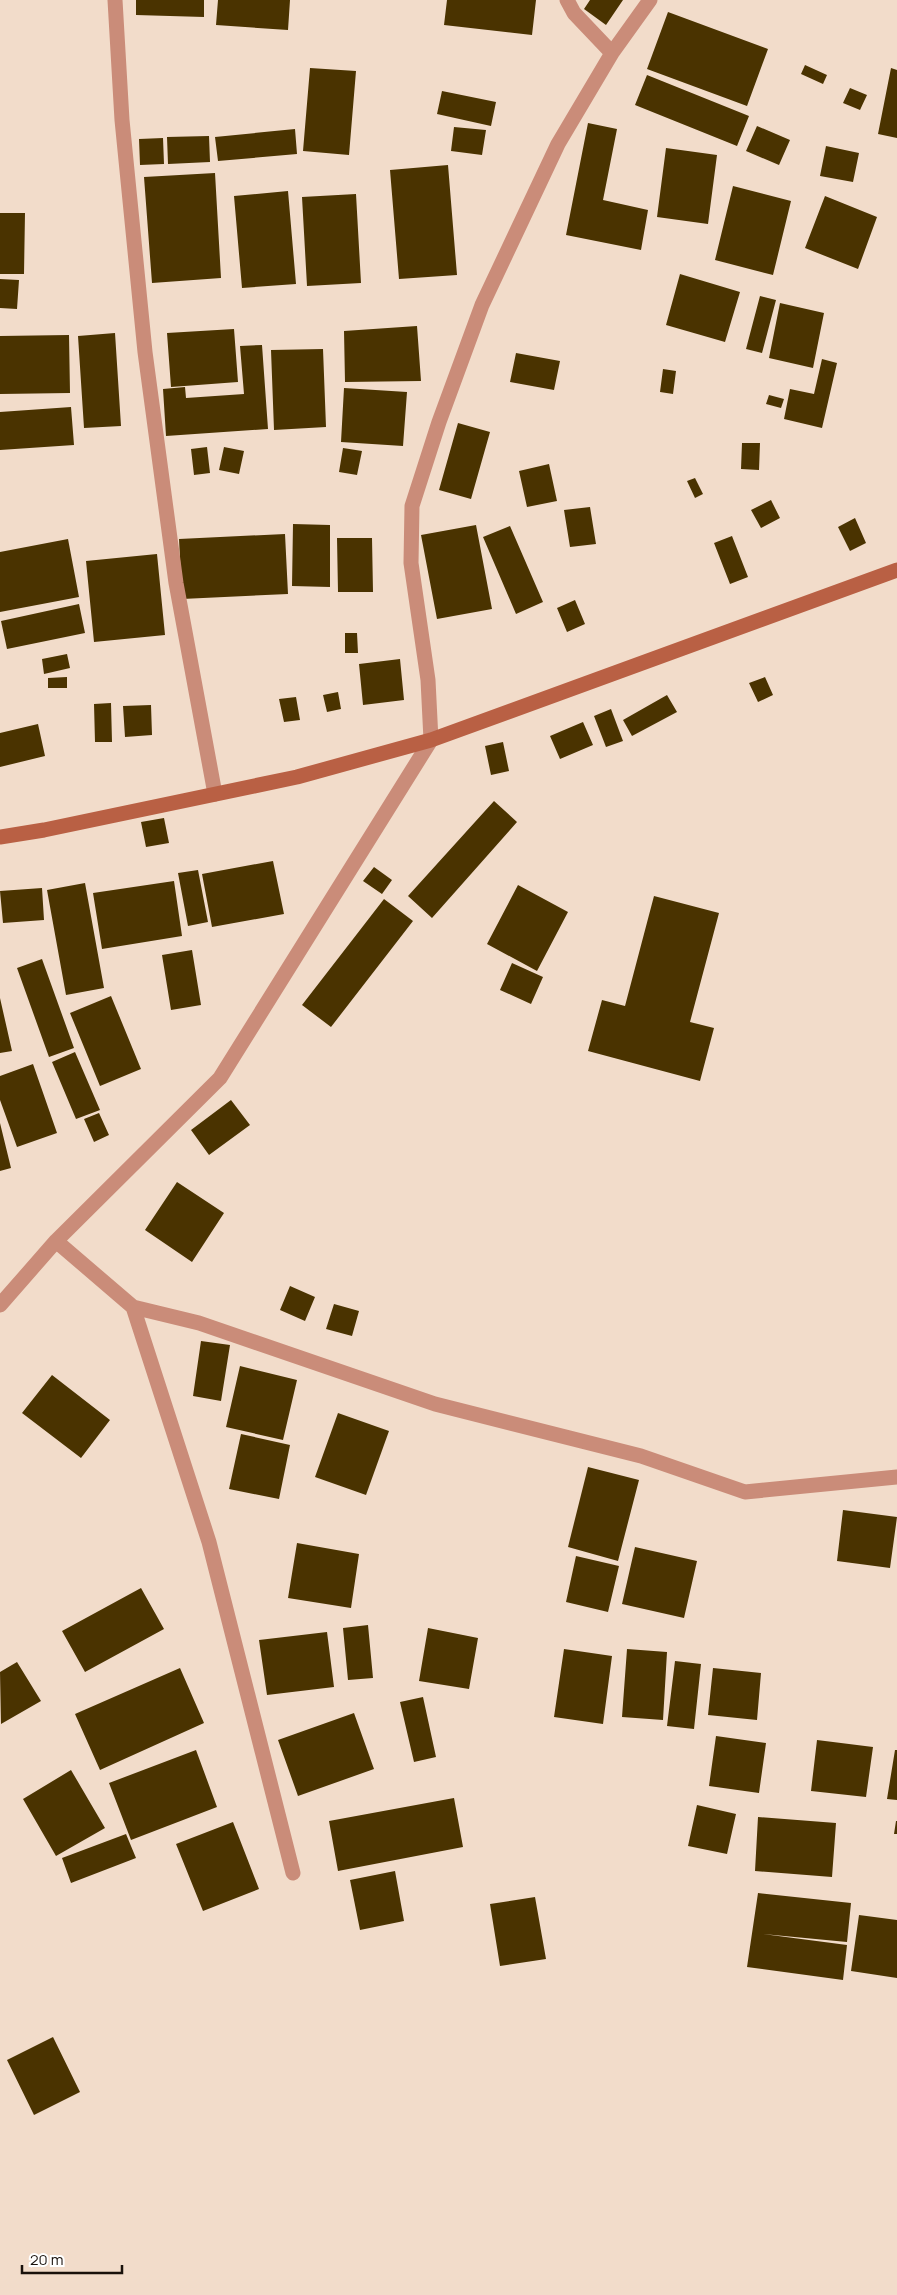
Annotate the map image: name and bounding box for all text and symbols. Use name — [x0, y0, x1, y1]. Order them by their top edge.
scale bar — [22, 2242, 122, 2274]
text: 20 m — [30, 2249, 63, 2270]

